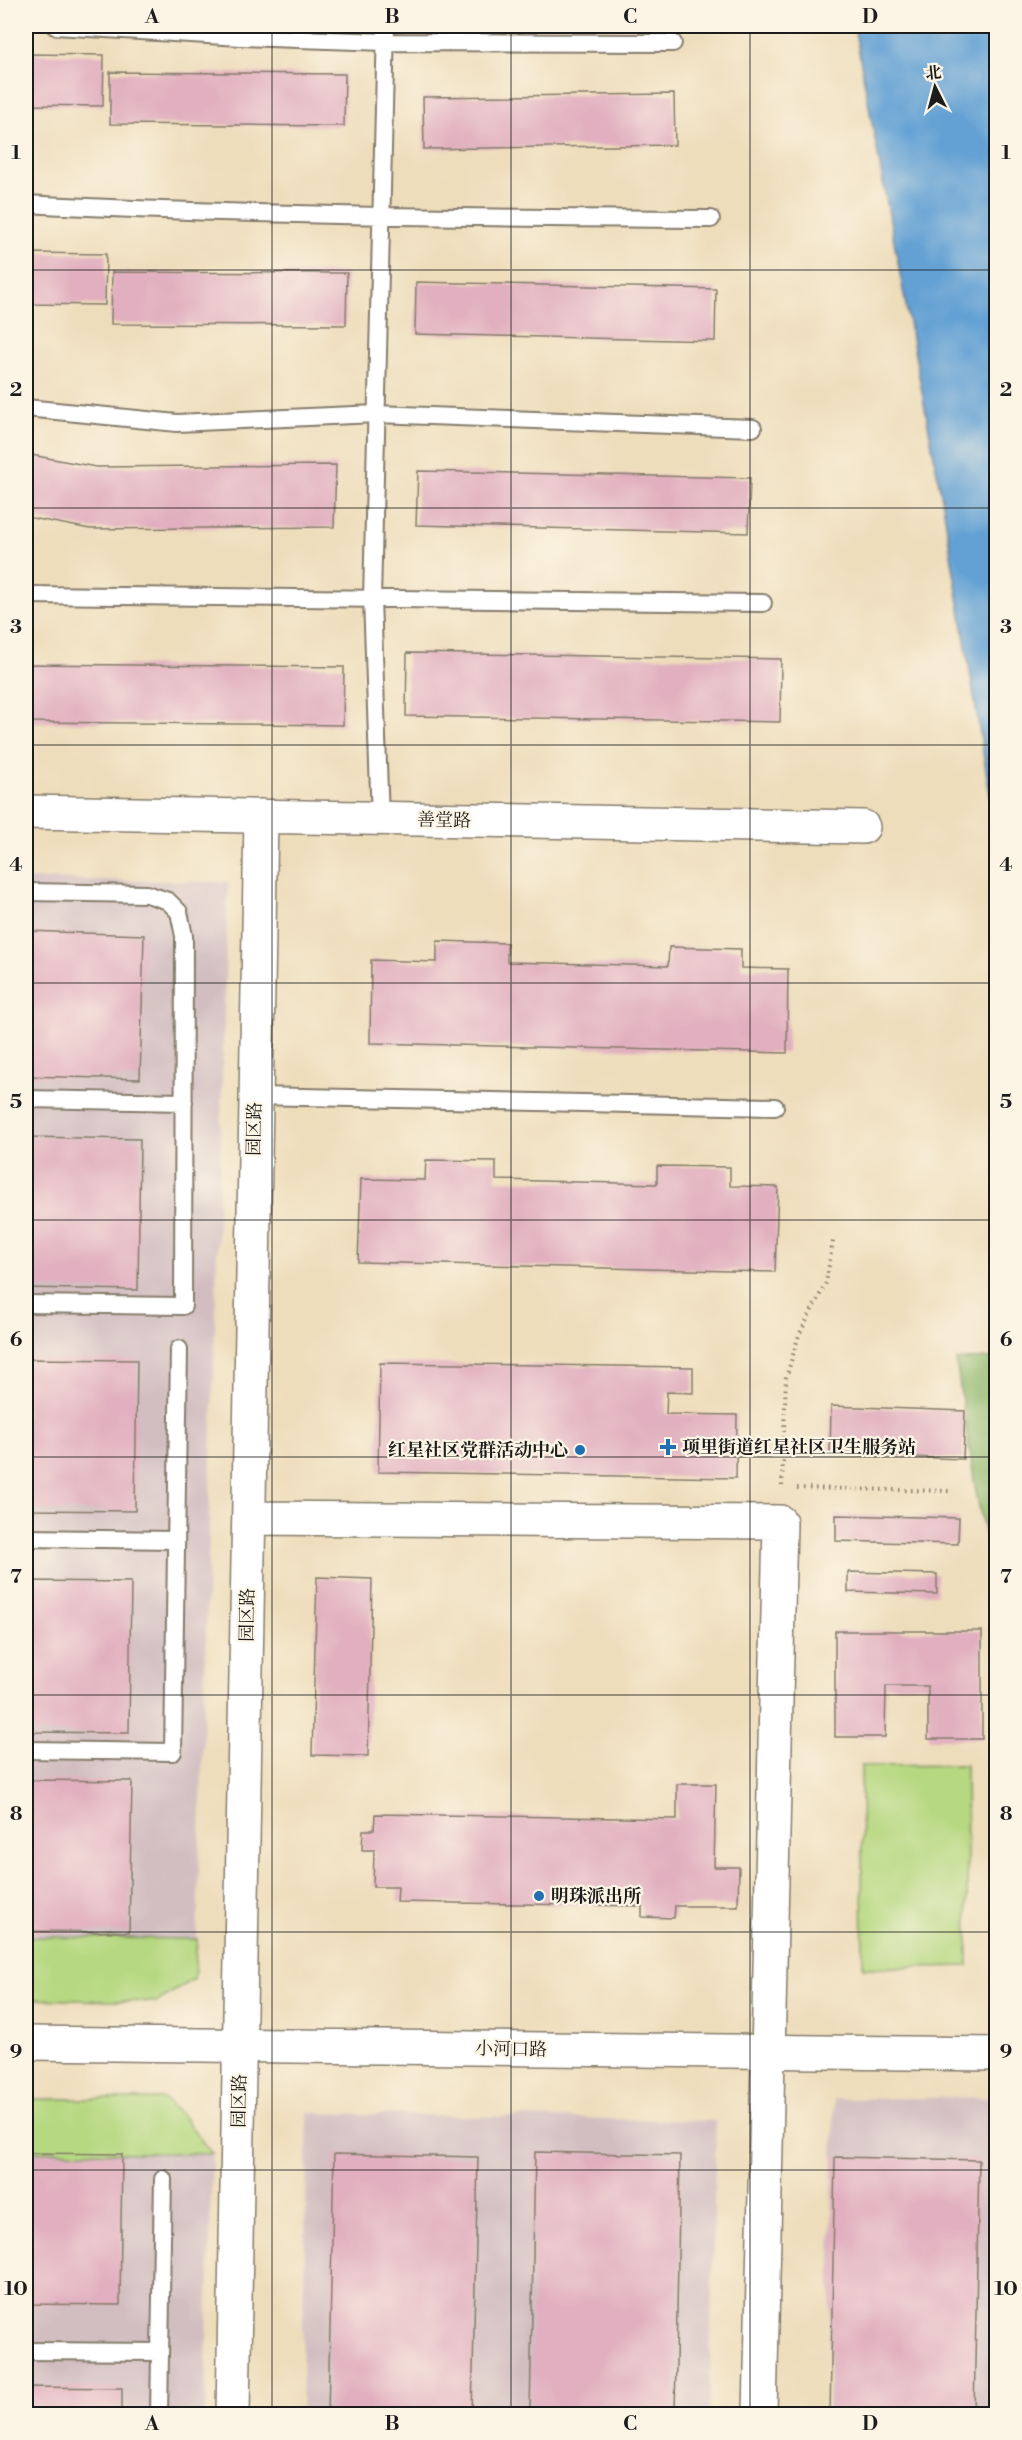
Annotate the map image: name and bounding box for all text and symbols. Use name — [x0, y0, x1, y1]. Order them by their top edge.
text: A — [144, 5, 160, 30]
text: B — [384, 5, 400, 30]
text: C — [623, 5, 637, 30]
text: D — [862, 5, 878, 30]
north arrow — [905, 57, 965, 117]
text: 北 — [925, 62, 943, 84]
text: 1 — [11, 141, 21, 166]
text: 1 — [1001, 141, 1011, 166]
text: 2 — [10, 378, 22, 403]
text: 2 — [1000, 378, 1012, 403]
text: 3 — [10, 615, 22, 640]
text: 3 — [1000, 615, 1012, 640]
street label: 善堂路 — [417, 809, 471, 832]
text: 4 — [9, 853, 23, 878]
text: 4 — [999, 853, 1013, 878]
text: 5 — [10, 1090, 22, 1115]
text: 5 — [1000, 1090, 1012, 1115]
street label: 园区路 — [243, 1102, 266, 1156]
text: 6 — [10, 1328, 23, 1353]
text: 6 — [1000, 1328, 1013, 1353]
place label: 项里街道红星社区卫生服务站 — [682, 1436, 916, 1459]
marker: 项里街道红星社区卫生服务站 — [659, 1438, 677, 1456]
place label: 红星社区党群活动中心 — [388, 1439, 568, 1462]
marker: 红星社区党群活动中心 — [573, 1443, 587, 1457]
text: 7 — [10, 1565, 22, 1590]
text: 7 — [1000, 1565, 1012, 1590]
street label: 园区路 — [236, 1588, 259, 1642]
text: 8 — [10, 1802, 23, 1827]
text: 8 — [1000, 1802, 1013, 1827]
place label: 明珠派出所 — [551, 1885, 642, 1908]
marker: 明珠派出所 — [532, 1889, 546, 1903]
street label: 小河口路 — [475, 2037, 547, 2062]
text: 9 — [10, 2040, 22, 2065]
text: 9 — [1000, 2040, 1012, 2065]
street label: 园区路 — [228, 2074, 251, 2128]
text: 10 — [4, 2277, 28, 2302]
text: 10 — [994, 2277, 1018, 2302]
text: A — [144, 2412, 160, 2437]
text: B — [384, 2412, 400, 2437]
text: C — [623, 2412, 637, 2437]
text: D — [862, 2412, 878, 2437]

